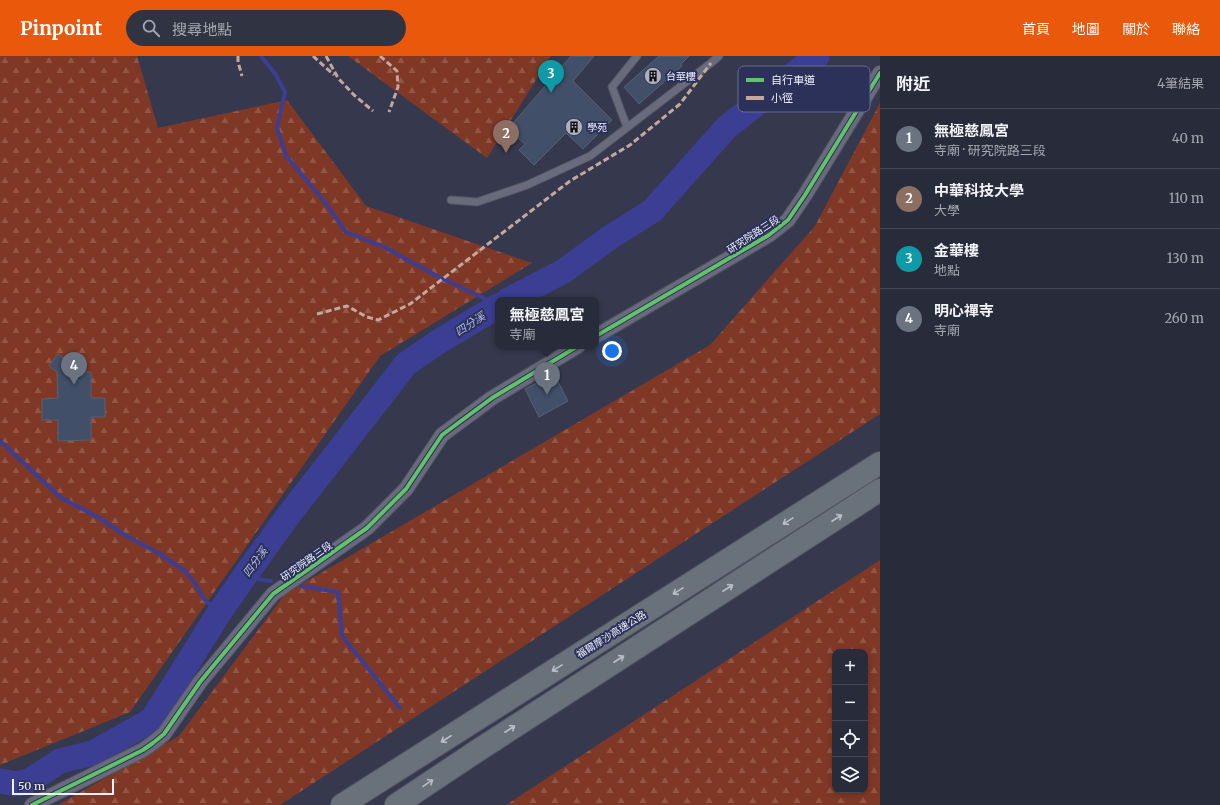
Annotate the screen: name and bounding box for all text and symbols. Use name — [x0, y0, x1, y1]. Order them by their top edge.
search box — [126, 10, 406, 46]
text: Pinpoint — [20, 16, 102, 40]
icon: search — [140, 17, 162, 39]
text: 搜尋地點 — [172, 20, 232, 39]
text: 首頁 — [1022, 20, 1050, 38]
text: 地圖 — [1072, 20, 1100, 38]
text: 關於 — [1122, 20, 1150, 38]
text: 聯絡 — [1172, 20, 1200, 38]
pin: 3 — [538, 60, 564, 93]
building icon: 台華樓 — [643, 66, 663, 86]
legend — [738, 66, 870, 112]
place label: 台華樓 — [666, 70, 696, 83]
text: 自行車道 — [771, 73, 815, 87]
text: 附近 — [896, 73, 930, 95]
text: 4筆結果 — [1157, 75, 1204, 92]
text: 小徑 — [771, 91, 793, 105]
building icon: 學苑 — [564, 117, 584, 137]
pin: 2 — [493, 120, 519, 153]
place label: 學苑 — [587, 121, 607, 134]
text: 無極慈鳳宮 — [934, 121, 1009, 140]
text: 1 — [906, 130, 912, 147]
text: 40 m — [1172, 130, 1204, 147]
text: 寺廟 · 研究院路三段 — [934, 142, 1046, 159]
text: 中華科技大學 — [934, 181, 1024, 200]
text: 2 — [905, 190, 913, 207]
text: 110 m — [1169, 190, 1204, 207]
text: 大學 — [934, 202, 960, 219]
street label: 研究院路三段 — [725, 213, 782, 256]
text: 金華樓 — [934, 241, 979, 260]
text: 3 — [905, 250, 913, 267]
text: 130 m — [1167, 250, 1204, 267]
text: 地點 — [934, 262, 960, 279]
popup — [495, 297, 599, 349]
text: 明心禪寺 — [934, 301, 994, 320]
text: 無極慈鳳宮 — [509, 305, 585, 324]
water label: 四分溪 — [452, 308, 489, 339]
text: 4 — [905, 310, 913, 327]
text: 260 m — [1164, 310, 1204, 327]
text: 寺廟 — [934, 322, 960, 339]
text: 寺廟 — [509, 326, 536, 343]
your location — [602, 341, 622, 361]
pin: 4 — [61, 352, 87, 385]
pin: 1 — [534, 362, 560, 395]
one-way arrow — [831, 513, 843, 521]
one-way arrow — [783, 517, 794, 525]
street label: 研究院路三段 — [278, 539, 335, 584]
water label: 四分溪 — [240, 543, 272, 579]
one-way arrow — [722, 584, 733, 592]
one-way arrow — [673, 587, 684, 595]
street label: 福爾摩沙高速公路 — [574, 608, 649, 661]
map controls — [832, 649, 868, 793]
button: + — [832, 649, 868, 685]
one-way arrow — [613, 655, 624, 663]
one-way arrow — [552, 664, 563, 672]
button: − — [832, 685, 868, 721]
button: locate — [832, 721, 868, 757]
one-way arrow — [504, 725, 516, 733]
one-way arrow — [440, 735, 452, 743]
button: layers — [832, 757, 868, 793]
scale bar — [12, 777, 114, 796]
text: 50 m — [18, 779, 45, 793]
one-way arrow — [422, 779, 433, 787]

